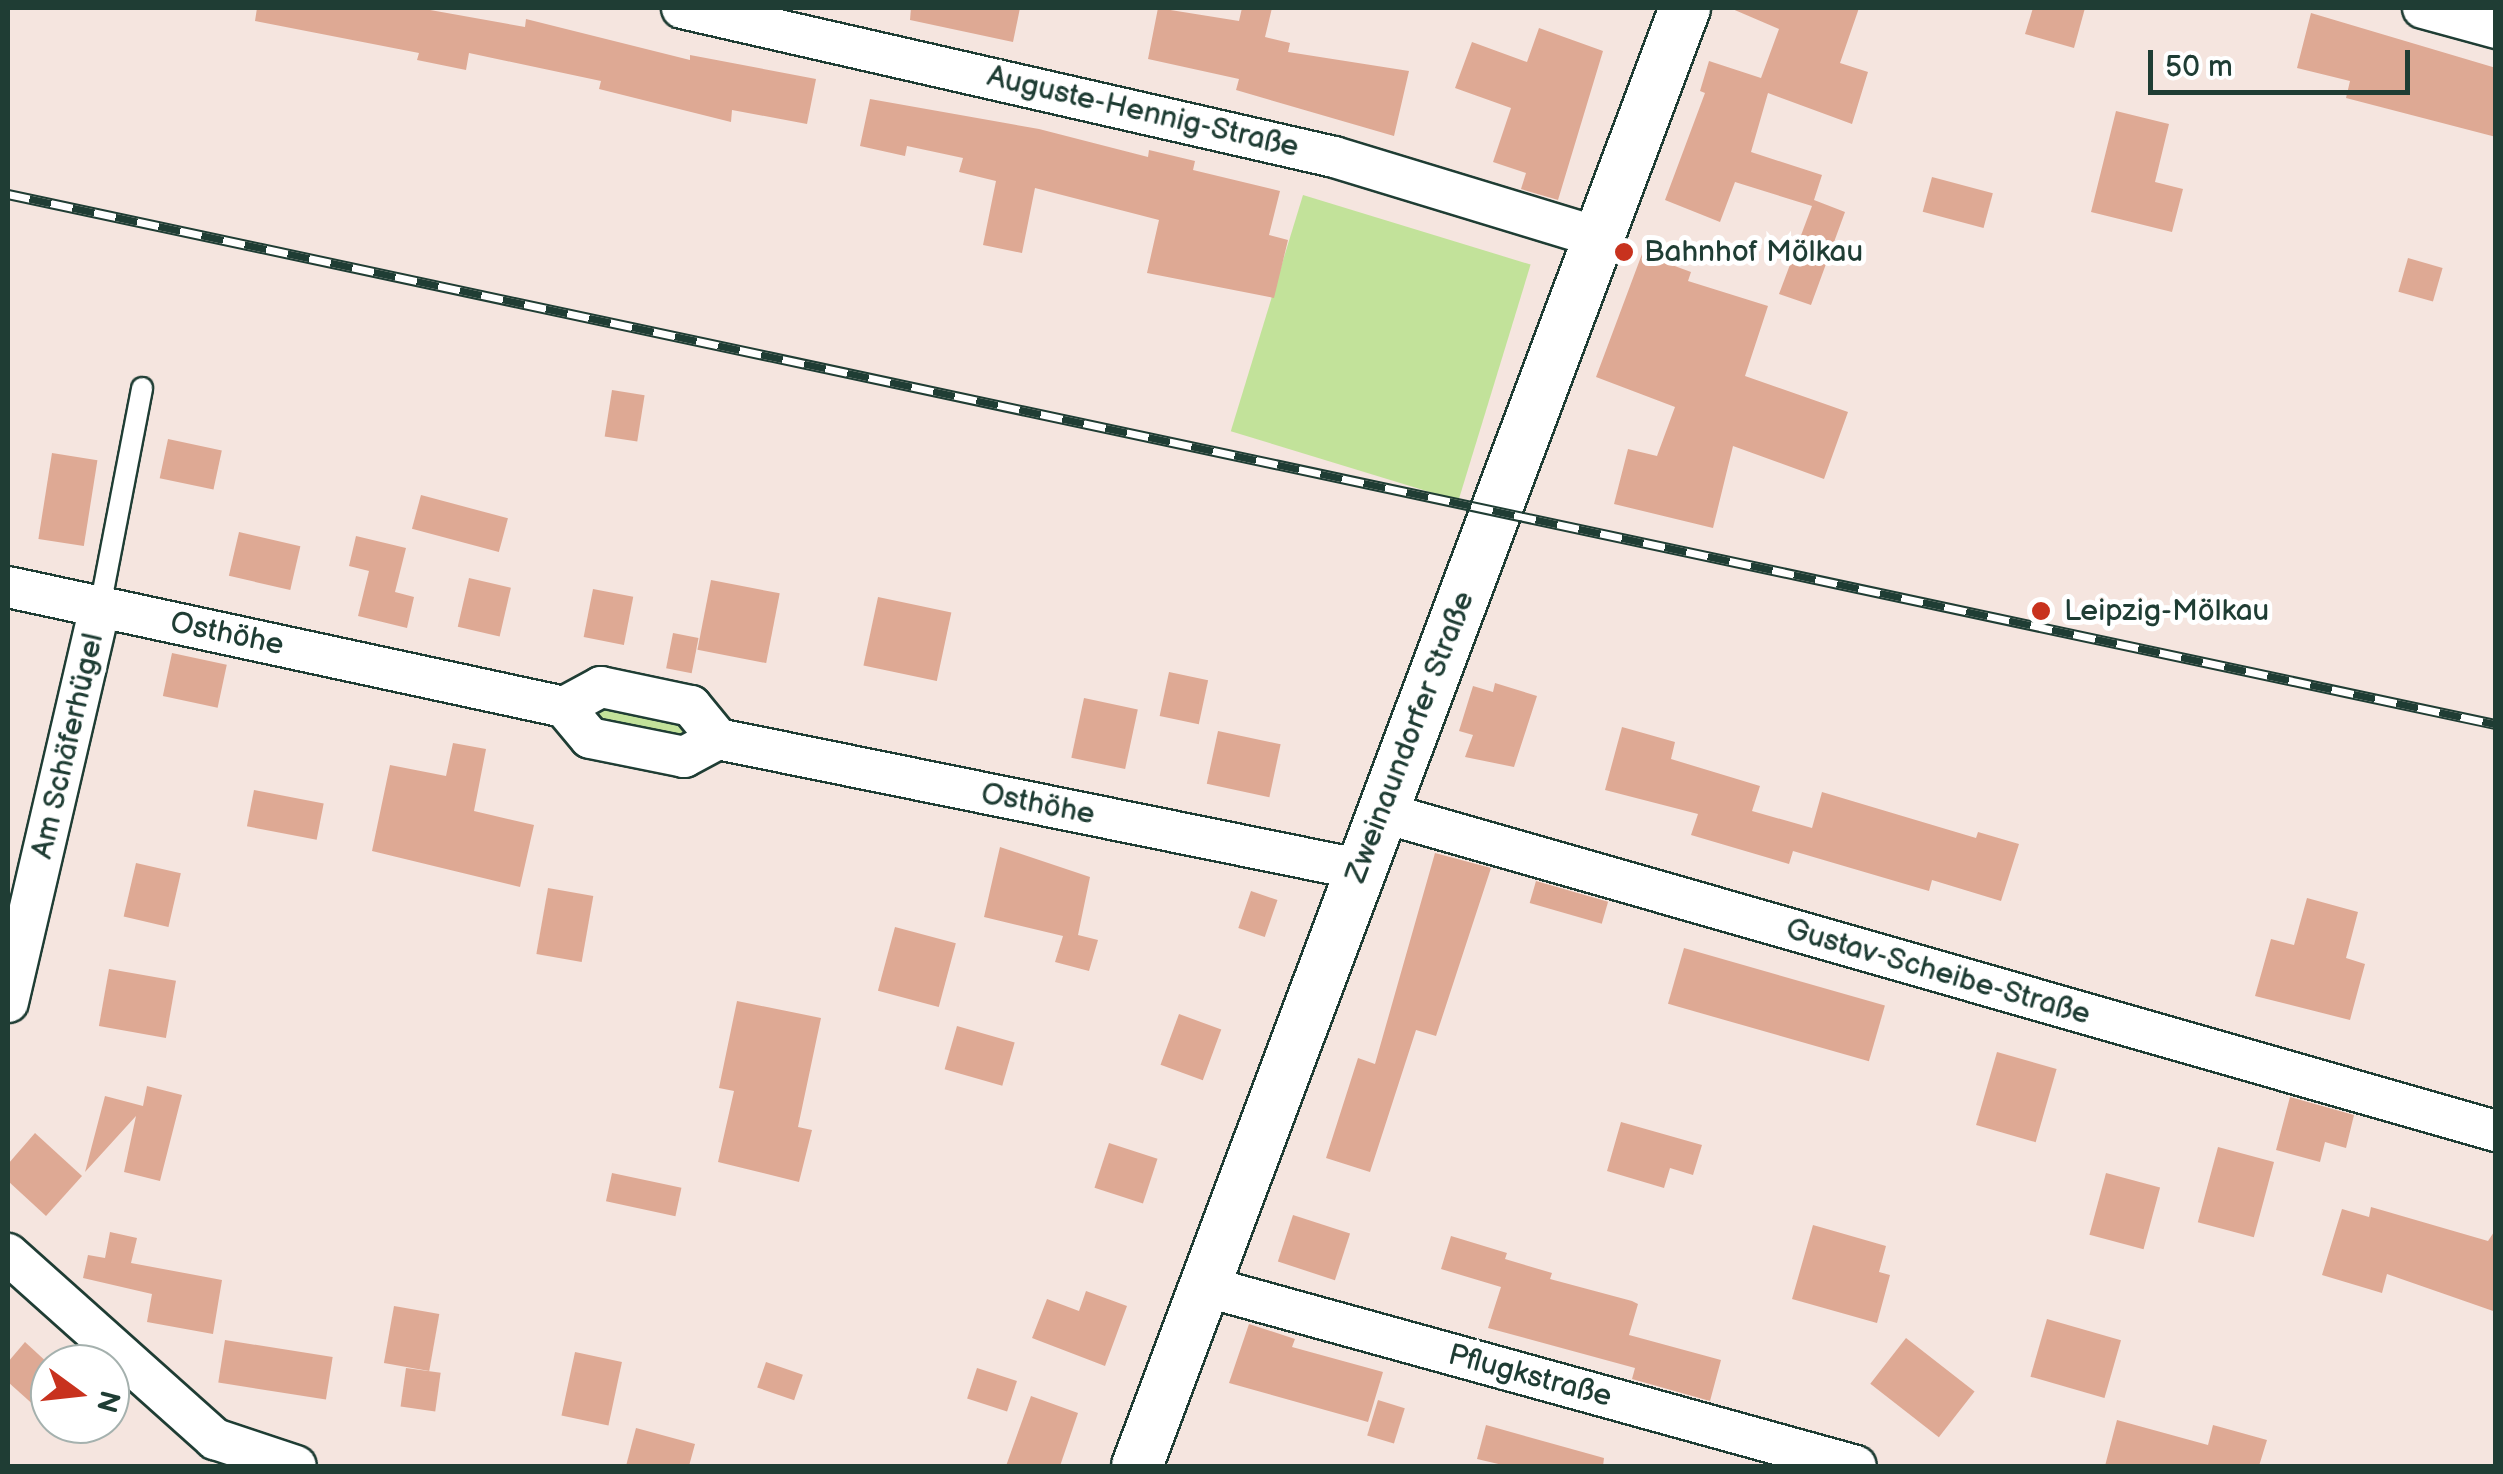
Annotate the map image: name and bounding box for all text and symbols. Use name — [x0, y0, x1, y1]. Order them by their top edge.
scale bar — [2153, 30, 2416, 92]
text: 50 m — [2165, 49, 2233, 85]
street label: Auguste-Hennig-Straße — [984, 59, 1302, 165]
place label: Bahnhof Mölkau — [1644, 234, 1863, 270]
marker: Bahnhof Mölkau — [1613, 241, 1635, 263]
street label: Zweinaundorfer Straße — [1338, 586, 1482, 888]
place label: Leipzig-Mölkau — [2064, 593, 2269, 629]
marker: Leipzig-Mölkau — [2028, 598, 2054, 624]
street label: Osthöhe — [167, 604, 287, 664]
street label: Am Schäferhügel — [24, 629, 112, 863]
street label: Osthöhe — [978, 775, 1098, 833]
street label: Gustav-Scheibe-Straße — [1782, 911, 2094, 1033]
street label: Pflugkstraße — [1444, 1337, 1616, 1415]
north arrow — [30, 1344, 130, 1444]
text: N — [89, 1387, 126, 1416]

